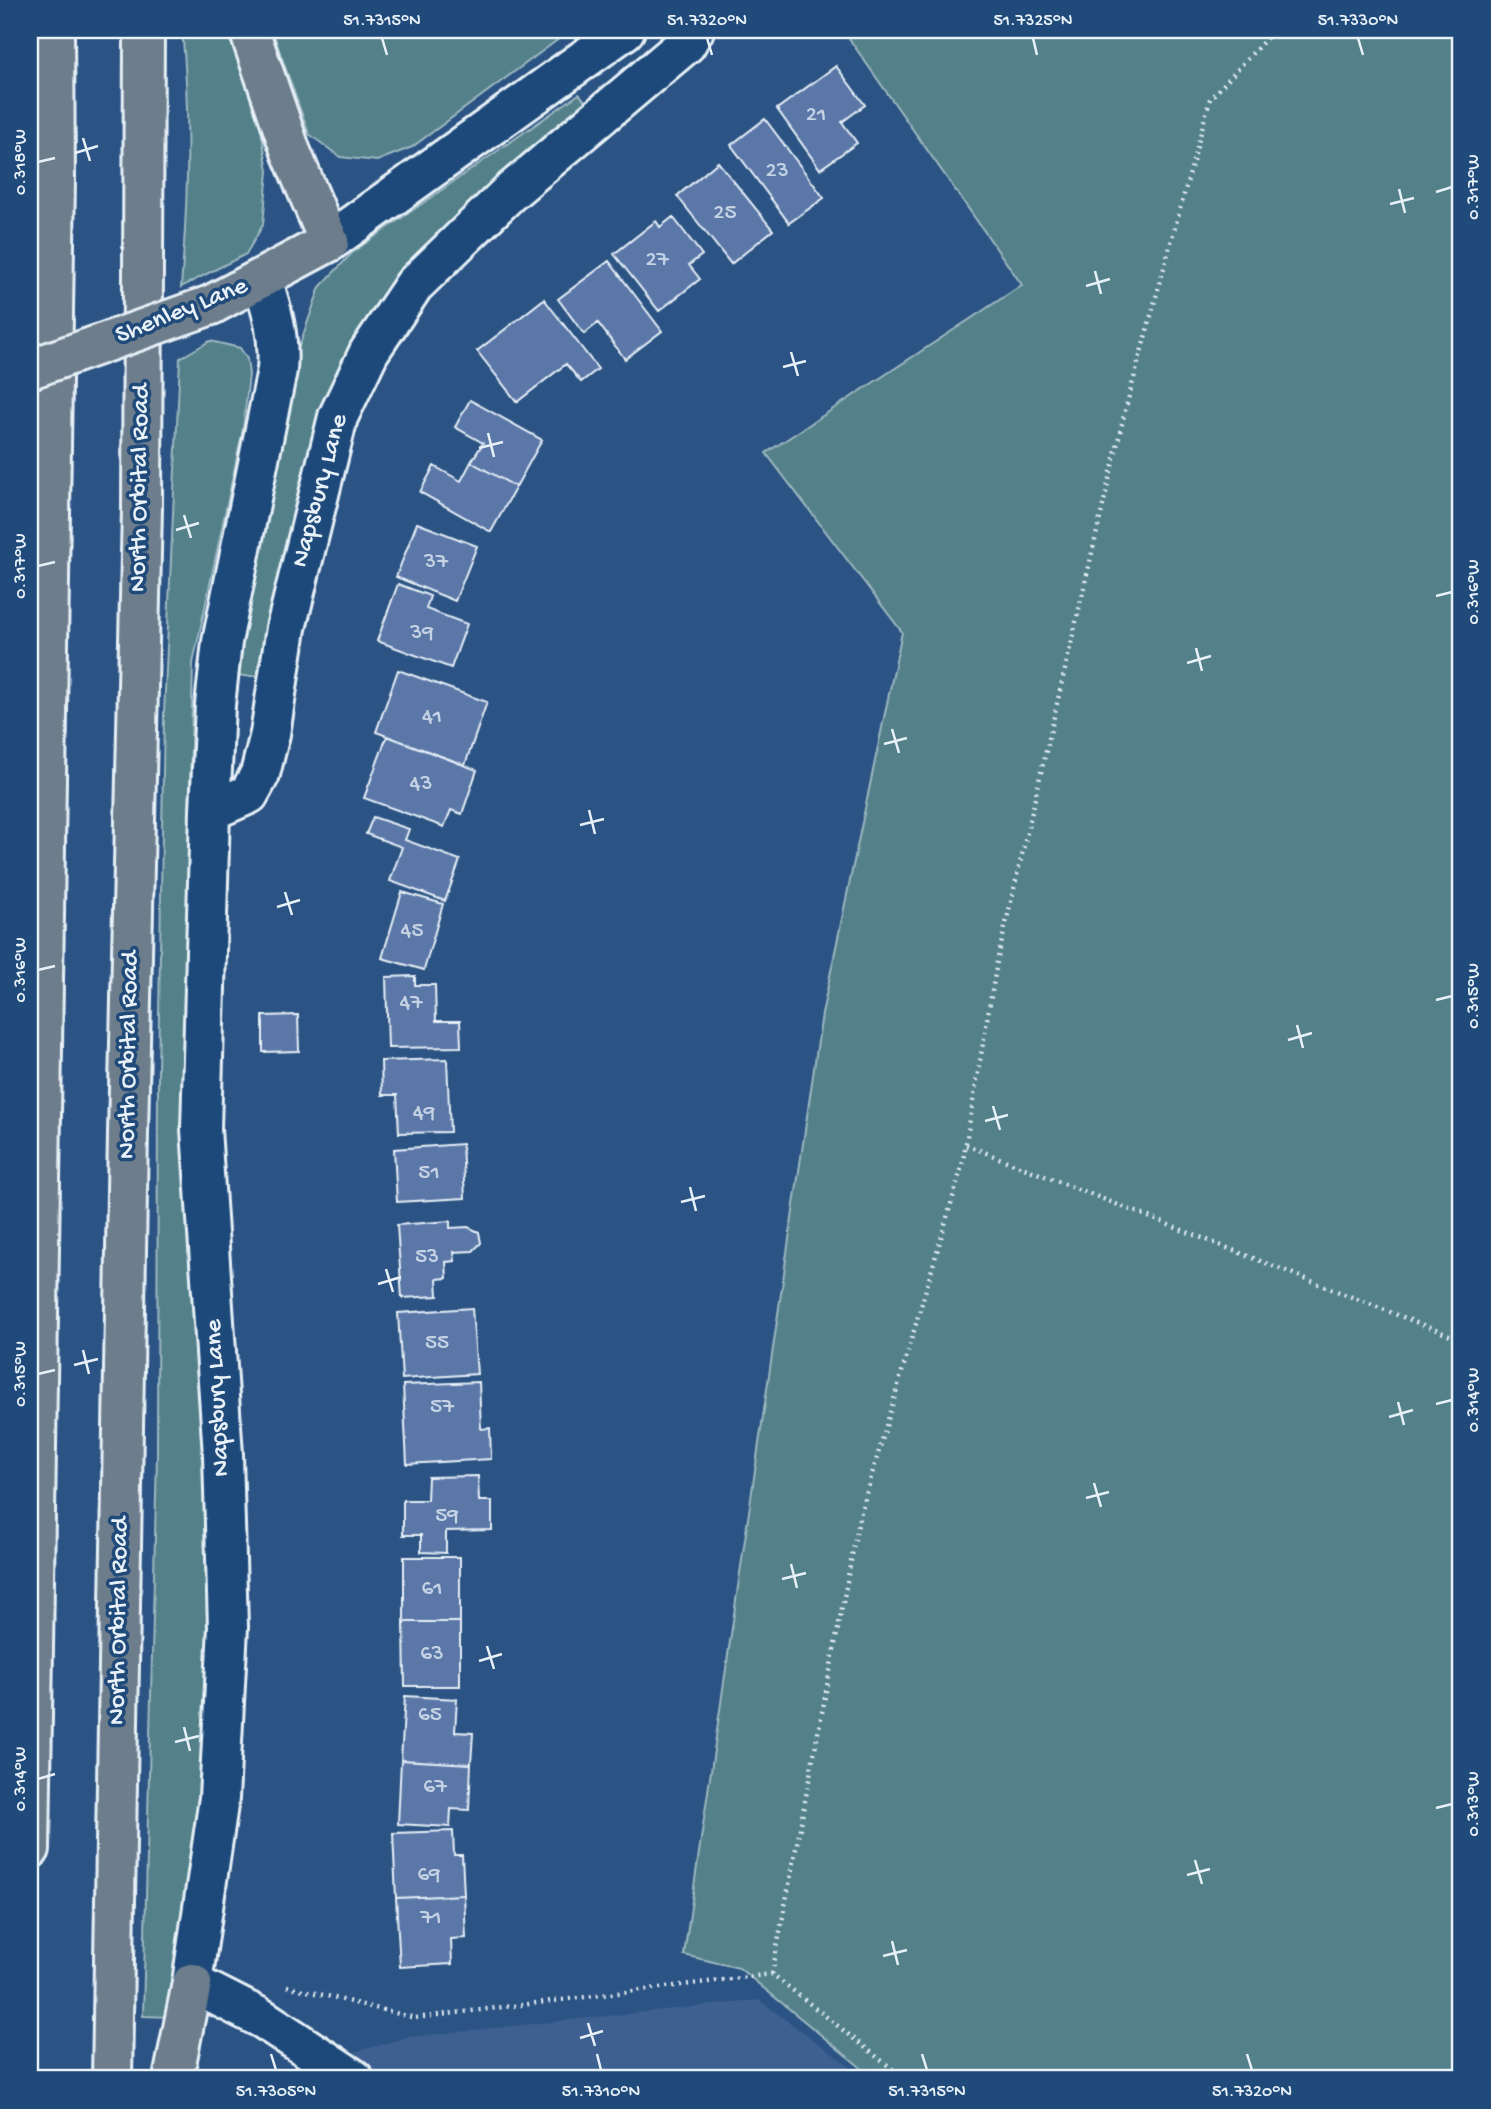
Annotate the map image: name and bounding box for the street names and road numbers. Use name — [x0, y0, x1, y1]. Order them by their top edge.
street label: Shenley Lane — [111, 271, 253, 353]
street label: North Orbital Road — [124, 382, 158, 592]
street label: Napsbury Lane — [286, 410, 357, 571]
street label: North Orbital Road — [113, 949, 147, 1159]
street label: Napsbury Lane — [199, 1318, 239, 1478]
street label: North Orbital Road — [103, 1515, 137, 1725]

